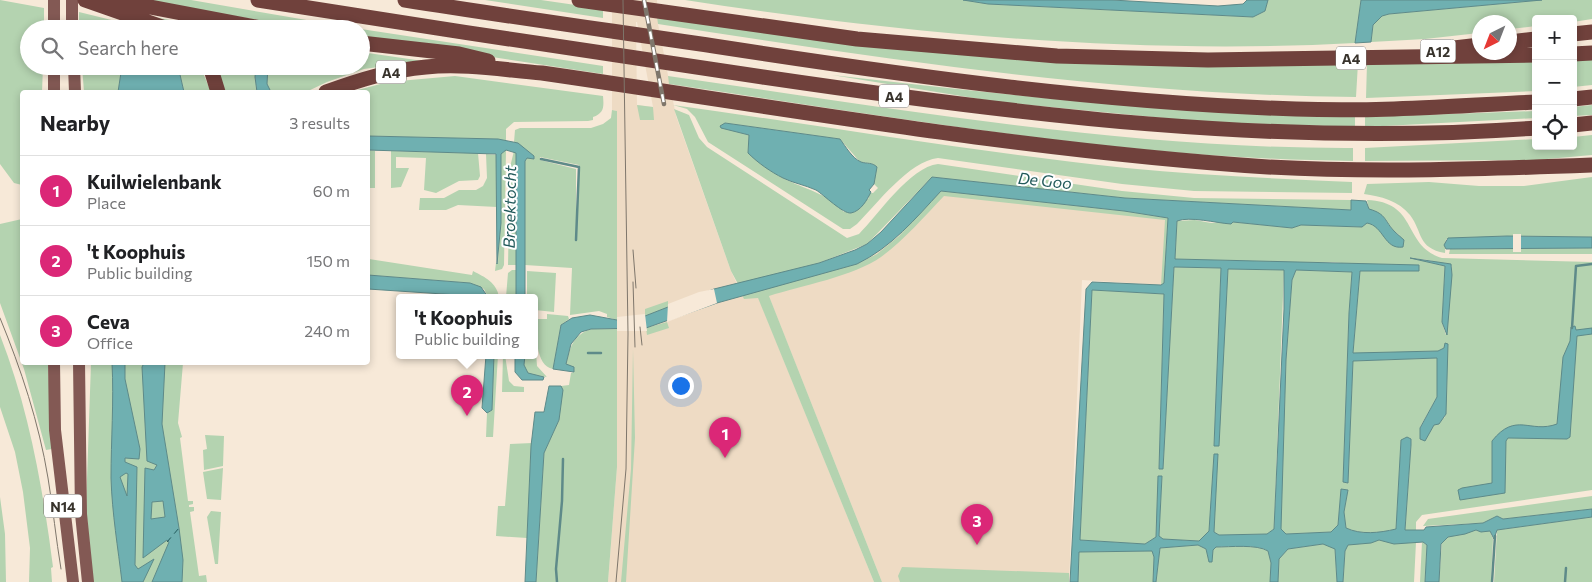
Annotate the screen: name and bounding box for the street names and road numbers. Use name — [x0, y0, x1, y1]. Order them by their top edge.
road number: A12 — [1420, 40, 1456, 62]
road number: A4 — [1336, 46, 1366, 70]
road number: A4 — [376, 61, 406, 84]
road number: A4 — [879, 84, 909, 108]
road number: N14 — [44, 494, 82, 518]

